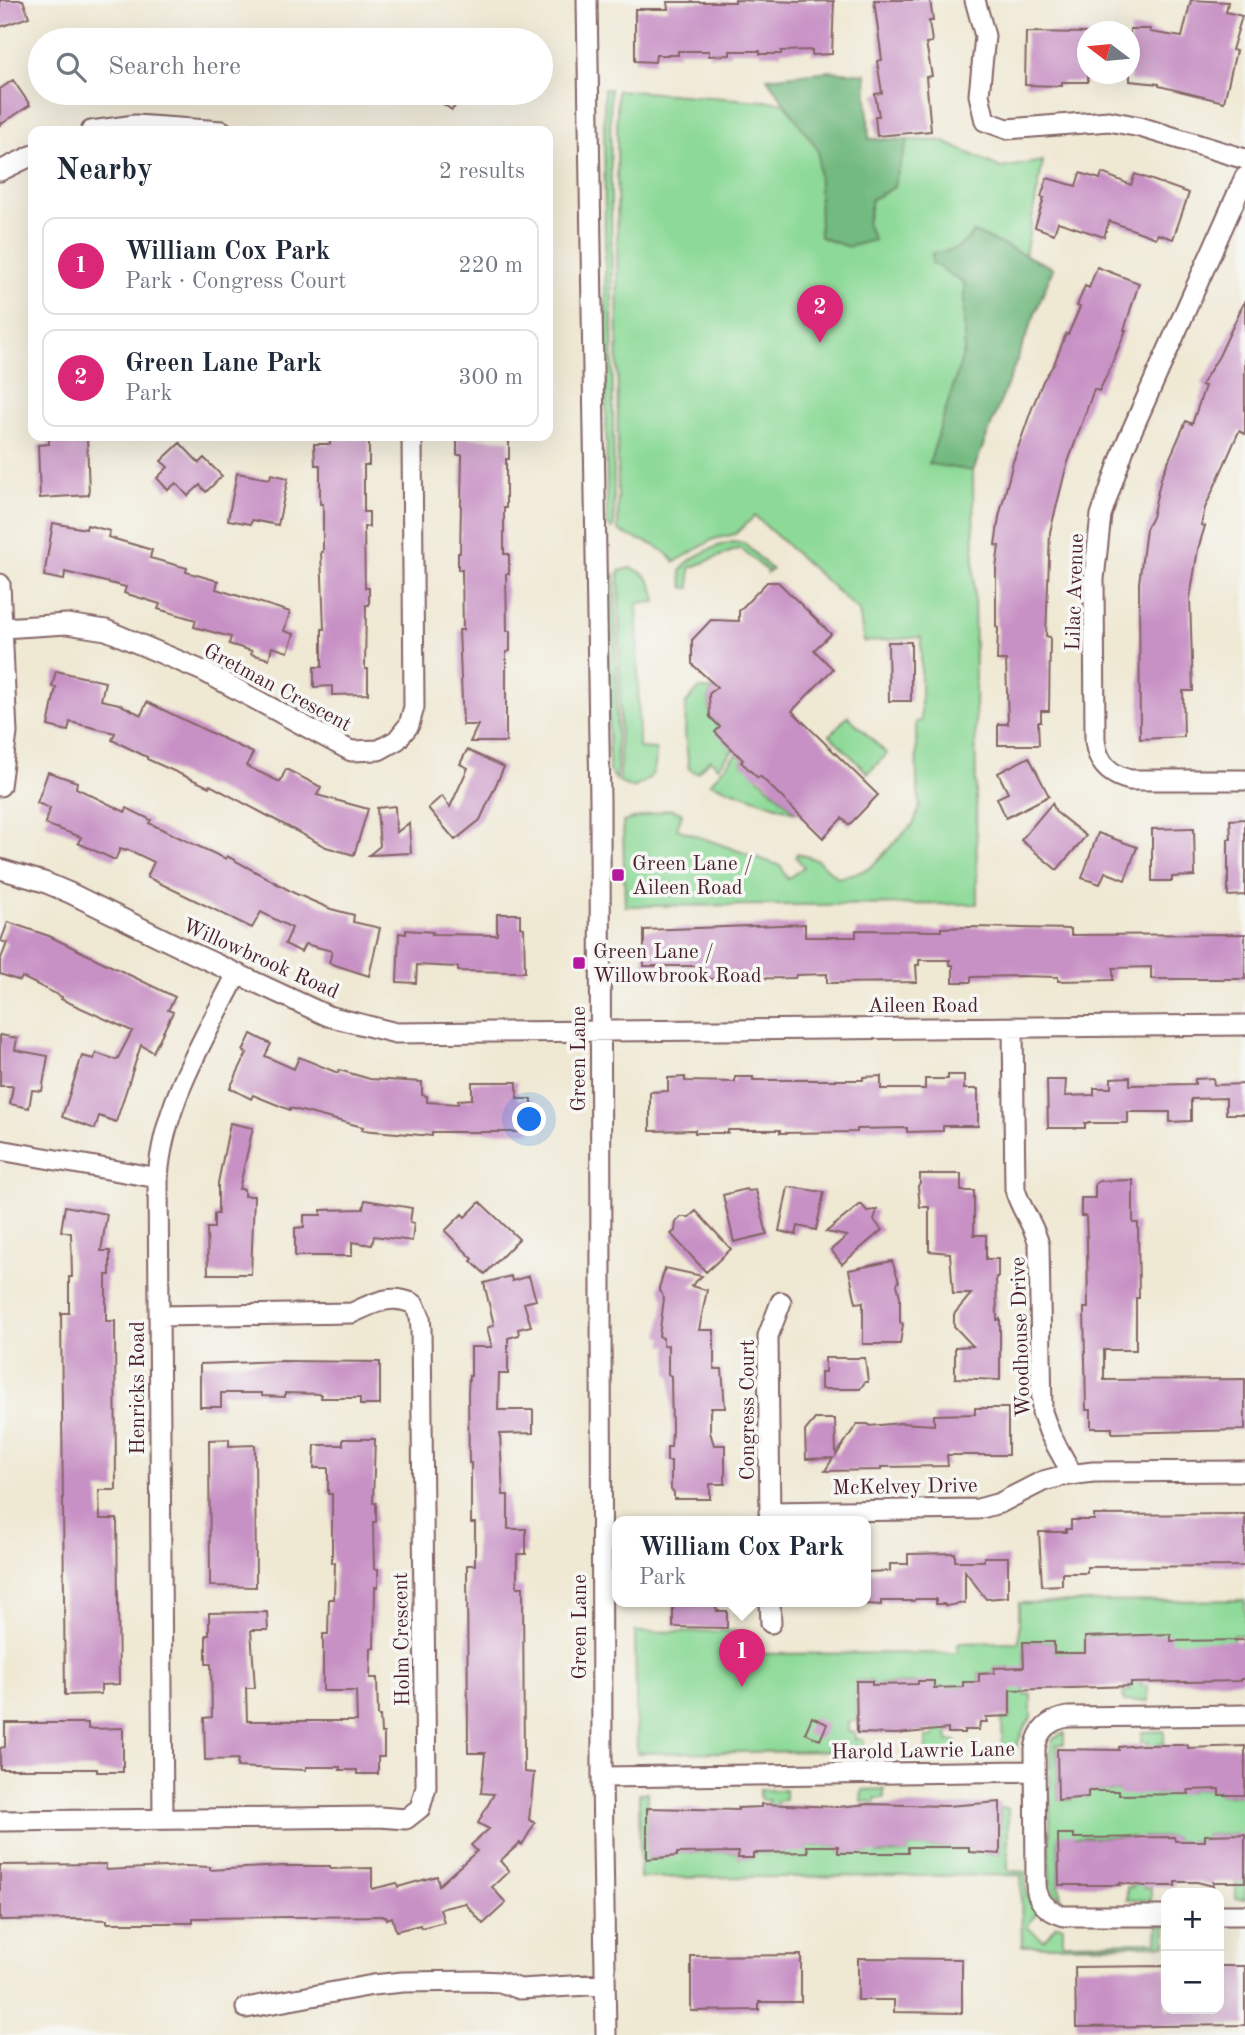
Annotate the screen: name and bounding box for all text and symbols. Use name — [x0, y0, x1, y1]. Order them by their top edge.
north arrow — [1077, 21, 1140, 84]
search box — [28, 28, 553, 105]
icon: search — [52, 48, 90, 86]
text: Search here — [108, 54, 241, 80]
text: Nearby — [56, 156, 153, 186]
text: 2 results — [439, 160, 525, 183]
text: William Cox Park — [125, 239, 330, 265]
text: 1 — [74, 254, 88, 277]
text: 220 m — [458, 254, 523, 277]
text: Park · Congress Court — [125, 270, 346, 293]
pin: 2 — [797, 285, 843, 343]
text: Green Lane Park — [125, 351, 322, 377]
text: 2 — [74, 366, 88, 389]
text: 300 m — [458, 366, 523, 389]
text: Park — [125, 382, 172, 405]
street label: Lilac Avenue — [1063, 533, 1088, 651]
street label: Gretman Crescent — [200, 641, 355, 736]
place label: Green Lane / Aileen Road — [632, 854, 753, 899]
marker: Green Lane / Aileen Road — [610, 867, 626, 883]
street label: Willowbrook Road — [179, 915, 342, 1003]
place label: Green Lane / Willowbrook Road — [593, 942, 762, 987]
marker: Green Lane / Willowbrook Road — [571, 955, 587, 971]
street label: Aileen Road — [868, 996, 978, 1017]
street label: Green Lane — [569, 1006, 590, 1112]
your location — [512, 1102, 546, 1136]
street label: Woodhouse Drive — [1008, 1256, 1035, 1417]
street label: Henricks Road — [128, 1321, 149, 1455]
street label: Congress Court — [738, 1339, 759, 1481]
street label: McKelvey Drive — [832, 1476, 978, 1499]
popup — [612, 1516, 871, 1607]
text: William Cox Park — [639, 1535, 844, 1561]
text: Park — [639, 1566, 686, 1589]
street label: Holm Crescent — [391, 1572, 414, 1706]
street label: Green Lane — [570, 1574, 591, 1680]
pin: 1 — [719, 1629, 765, 1687]
street label: Harold Lawrie Lane — [831, 1739, 1015, 1764]
map controls — [1161, 1888, 1224, 2014]
button: + — [1161, 1888, 1224, 1951]
button: − — [1161, 1951, 1224, 2014]

